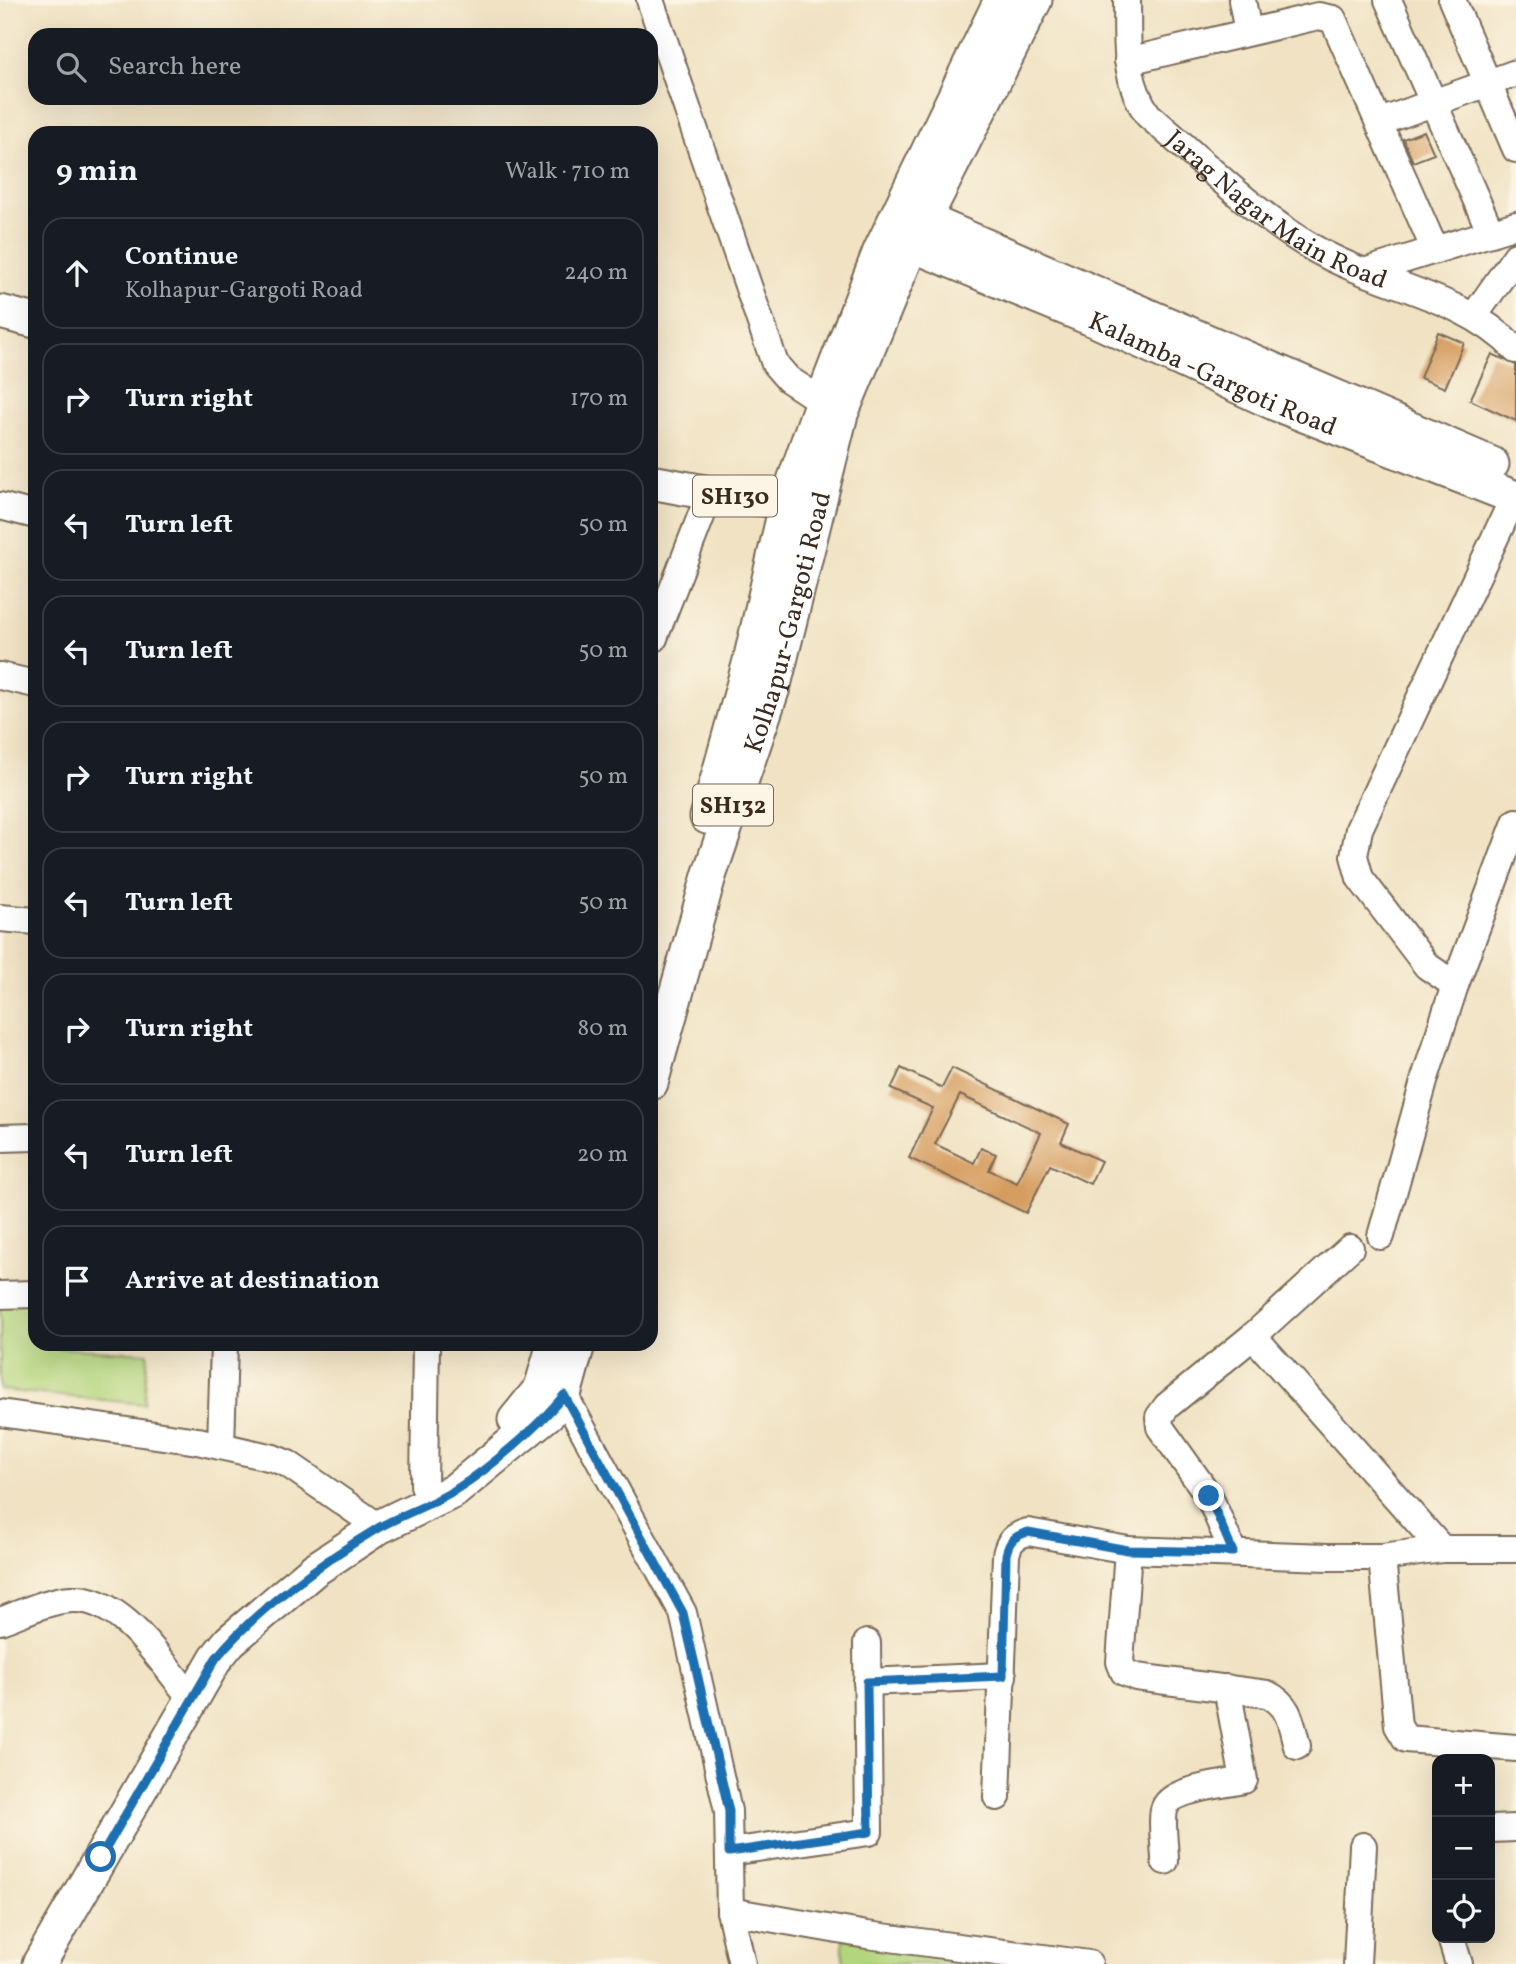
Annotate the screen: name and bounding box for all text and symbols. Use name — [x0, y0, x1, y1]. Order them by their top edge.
search box — [28, 28, 658, 105]
icon: search — [52, 48, 90, 86]
text: Search here — [108, 49, 241, 85]
street label: Jarag Nagar Main Road — [1157, 122, 1392, 299]
text: 9 min — [56, 151, 138, 193]
text: Walk · 710 m — [505, 156, 630, 188]
text: Continue — [125, 239, 238, 275]
icon: ahead — [58, 254, 96, 292]
text: 240 m — [564, 257, 628, 289]
text: Kolhapur-Gargoti Road — [125, 275, 363, 307]
street label: Kalamba -Gargoti Road — [1083, 304, 1342, 446]
icon: right — [58, 380, 96, 418]
text: Turn right — [125, 381, 253, 417]
text: 170 m — [570, 383, 628, 415]
road number: SH130 — [693, 476, 777, 516]
street label: Kolhapur-Gargoti Road — [736, 488, 841, 758]
icon: left — [58, 506, 96, 544]
text: Turn left — [125, 507, 233, 543]
text: 50 m — [579, 509, 628, 541]
icon: left — [58, 632, 96, 670]
text: Turn left — [125, 633, 233, 669]
text: 50 m — [579, 635, 628, 667]
icon: right — [58, 758, 96, 796]
text: Turn right — [125, 759, 253, 795]
text: 50 m — [579, 761, 628, 793]
road number: SH132 — [693, 784, 773, 826]
icon: left — [58, 884, 96, 922]
text: Turn left — [125, 885, 233, 921]
text: 50 m — [579, 887, 628, 919]
icon: right — [58, 1010, 96, 1048]
text: Turn right — [125, 1011, 253, 1047]
text: 80 m — [578, 1013, 628, 1045]
icon: left — [58, 1136, 96, 1174]
text: Turn left — [125, 1137, 233, 1173]
text: 20 m — [577, 1139, 628, 1171]
icon: arrive — [58, 1262, 96, 1300]
text: Arrive at destination — [125, 1263, 380, 1299]
route end — [1193, 1480, 1224, 1511]
map controls — [1432, 1754, 1495, 1943]
button: + — [1432, 1754, 1495, 1817]
button: − — [1432, 1817, 1495, 1880]
route start — [85, 1841, 116, 1872]
button: locate — [1432, 1880, 1495, 1943]

